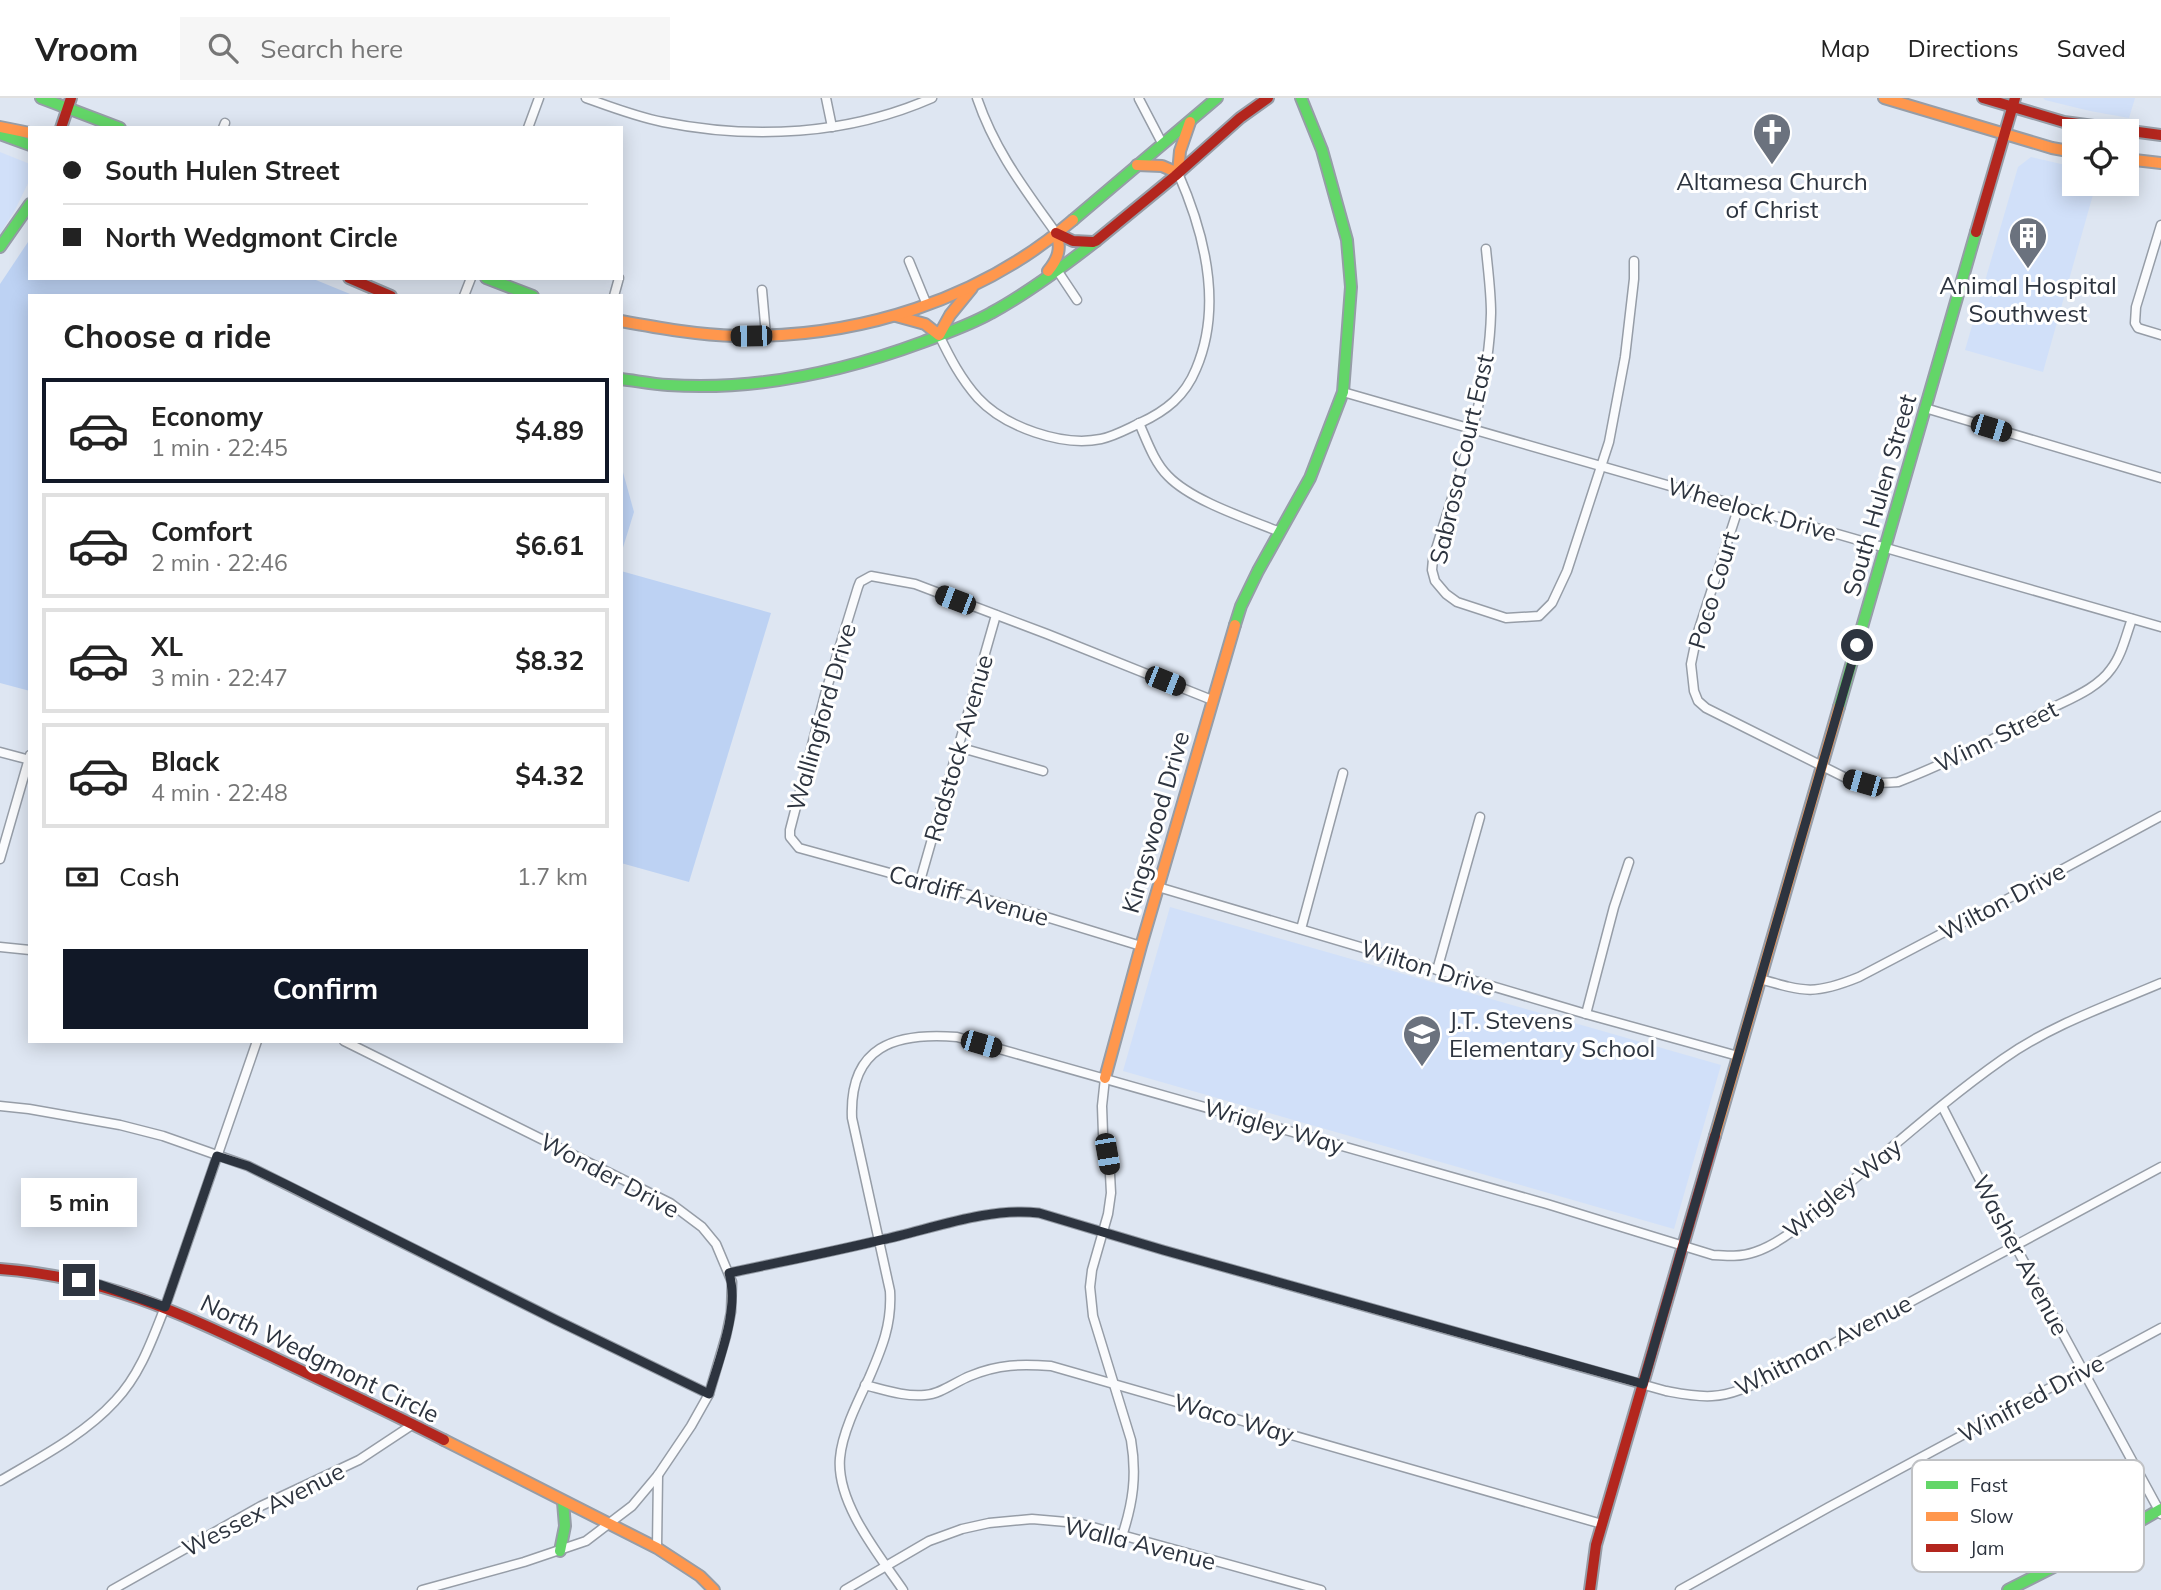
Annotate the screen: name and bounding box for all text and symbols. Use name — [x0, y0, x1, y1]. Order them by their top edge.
search box — [180, 17, 670, 80]
text: Vroom — [35, 28, 138, 69]
icon: search — [204, 29, 242, 67]
text: Search here — [260, 32, 403, 65]
text: Map — [1820, 33, 1870, 63]
text: Directions — [1908, 33, 2019, 63]
text: Saved — [2057, 33, 2126, 63]
church icon: Altamesa Church of Christ — [1751, 111, 1793, 166]
map controls — [2062, 119, 2139, 196]
button: locate — [2062, 119, 2139, 196]
text: South Hulen Street — [105, 154, 340, 187]
place label: Altamesa Church of Christ — [1676, 166, 1868, 224]
building icon: Animal Hospital Southwest — [2007, 215, 2049, 270]
text: North Wedgmont Circle — [105, 221, 398, 254]
place label: Animal Hospital Southwest — [1939, 270, 2117, 328]
text: Choose a ride — [63, 316, 271, 356]
car — [730, 325, 773, 347]
street label: Sabrosa Court East — [1422, 351, 1500, 567]
street label: South Hulen Street — [1836, 390, 1922, 600]
icon: car — [67, 399, 130, 462]
text: Economy — [151, 400, 263, 433]
car — [1968, 412, 2015, 444]
text: $4.89 — [515, 414, 584, 447]
text: 1 min · 22:45 — [151, 433, 288, 462]
street label: Wheelock Drive — [1664, 470, 1840, 548]
icon: car — [67, 514, 130, 577]
text: Comfort — [151, 515, 252, 548]
street label: Poco Court — [1681, 528, 1745, 652]
text: $6.61 — [515, 529, 584, 562]
text: 2 min · 22:46 — [151, 548, 288, 577]
car — [932, 583, 979, 617]
street label: Wallingford Drive — [780, 620, 862, 814]
icon: car — [67, 629, 130, 692]
route start — [1841, 629, 1873, 661]
text: XL — [151, 630, 183, 663]
text: $8.32 — [515, 644, 584, 677]
street label: Radstock Avenue — [917, 651, 999, 845]
text: 3 min · 22:47 — [151, 663, 288, 692]
car — [1142, 663, 1189, 699]
street label: Winn Street — [1930, 693, 2062, 779]
street label: Kingswood Drive — [1115, 728, 1195, 916]
icon: car — [67, 744, 130, 807]
text: Black — [151, 745, 219, 778]
text: $4.32 — [515, 759, 584, 792]
car — [1840, 767, 1887, 799]
text: 4 min · 22:48 — [151, 778, 288, 807]
street label: Wilton Drive — [1934, 855, 2070, 947]
icon: cash — [63, 858, 101, 896]
street label: Cardiff Avenue — [886, 858, 1052, 932]
text: Cash — [119, 860, 180, 893]
text: 1.7 km — [517, 862, 588, 891]
street label: Wilton Drive — [1357, 932, 1499, 1002]
button: Confirm — [63, 949, 588, 1029]
place label: J.T. Stevens Elementary School — [1449, 1005, 1655, 1063]
school or university icon: J.T. Stevens Elementary School — [1401, 1013, 1443, 1068]
car — [958, 1028, 1005, 1060]
street label: Wrigley Way — [1201, 1092, 1348, 1160]
street label: Wonder Drive — [535, 1126, 685, 1224]
car — [1094, 1131, 1121, 1177]
street label: Wrigley Way — [1777, 1131, 1908, 1245]
street label: Washer Avenue — [1966, 1170, 2076, 1340]
callout: 5 min — [21, 1178, 137, 1228]
text: 5 min — [49, 1188, 109, 1217]
route end — [63, 1264, 95, 1296]
street label: North Wedgmont Circle — [196, 1287, 444, 1429]
street label: Whitman Avenue — [1730, 1288, 1916, 1402]
street label: Winifred Drive — [1953, 1347, 2109, 1449]
street label: Waco Way — [1170, 1387, 1298, 1450]
street label: Wessex Avenue — [177, 1455, 349, 1563]
legend — [1912, 1460, 2144, 1572]
text: Fast — [1970, 1473, 2008, 1497]
text: Slow — [1970, 1504, 2014, 1528]
street label: Walla Avenue — [1061, 1510, 1219, 1576]
text: Jam — [1970, 1536, 2004, 1560]

